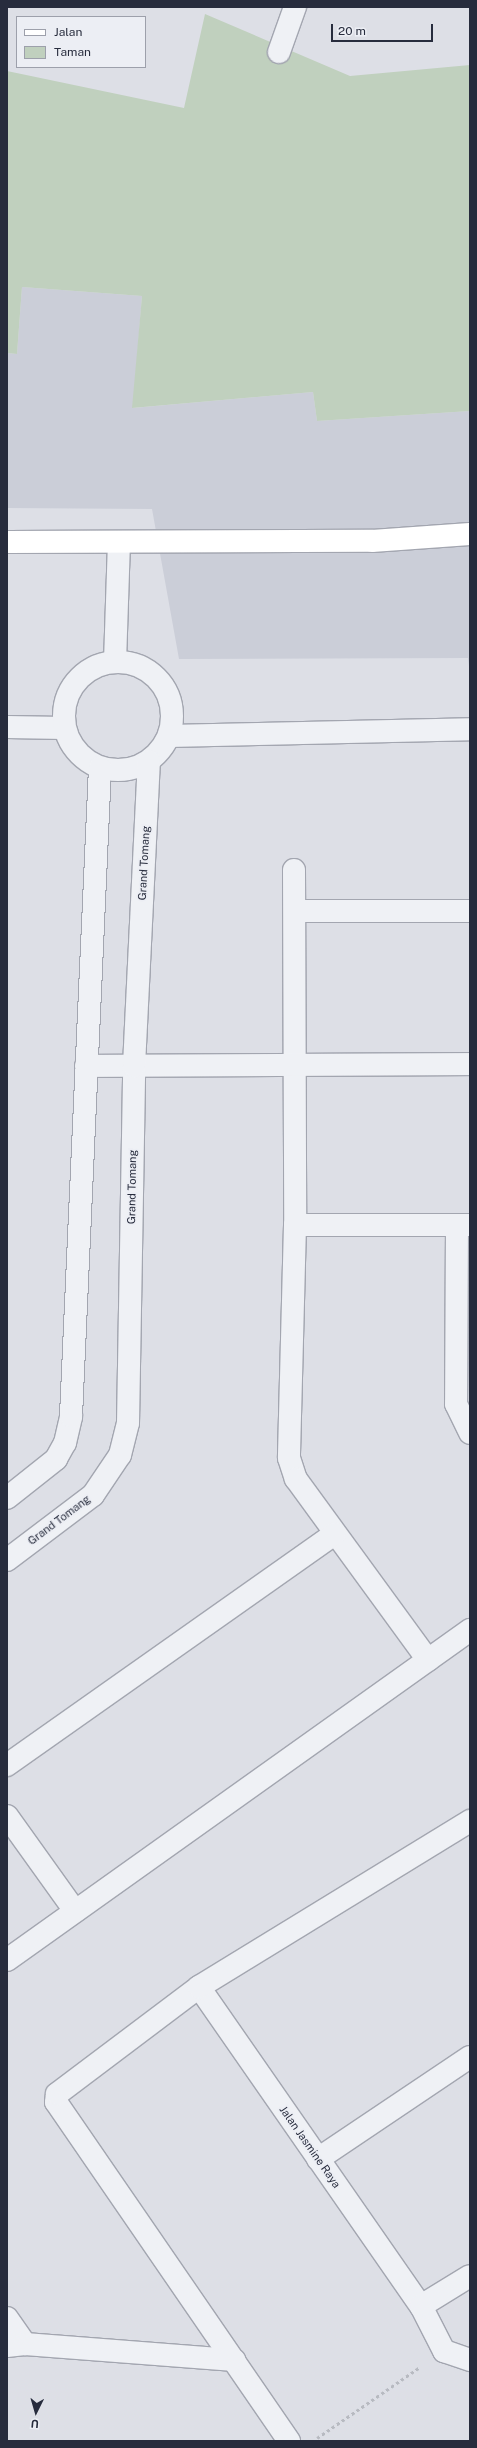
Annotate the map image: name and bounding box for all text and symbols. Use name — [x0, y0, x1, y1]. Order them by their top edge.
legend — [16, 16, 146, 68]
scale bar — [333, 16, 435, 42]
text: 20 m — [338, 24, 366, 38]
text: Jalan — [54, 25, 82, 39]
text: Taman — [54, 45, 91, 59]
street label: Grand Tomang — [135, 825, 153, 901]
street label: Grand Tomang — [125, 1150, 139, 1224]
street label: Grand Tomang — [25, 1492, 93, 1548]
street label: Jalan Jasmine Raya — [277, 2103, 343, 2191]
north arrow — [16, 2392, 56, 2432]
text: U — [30, 2418, 39, 2430]

